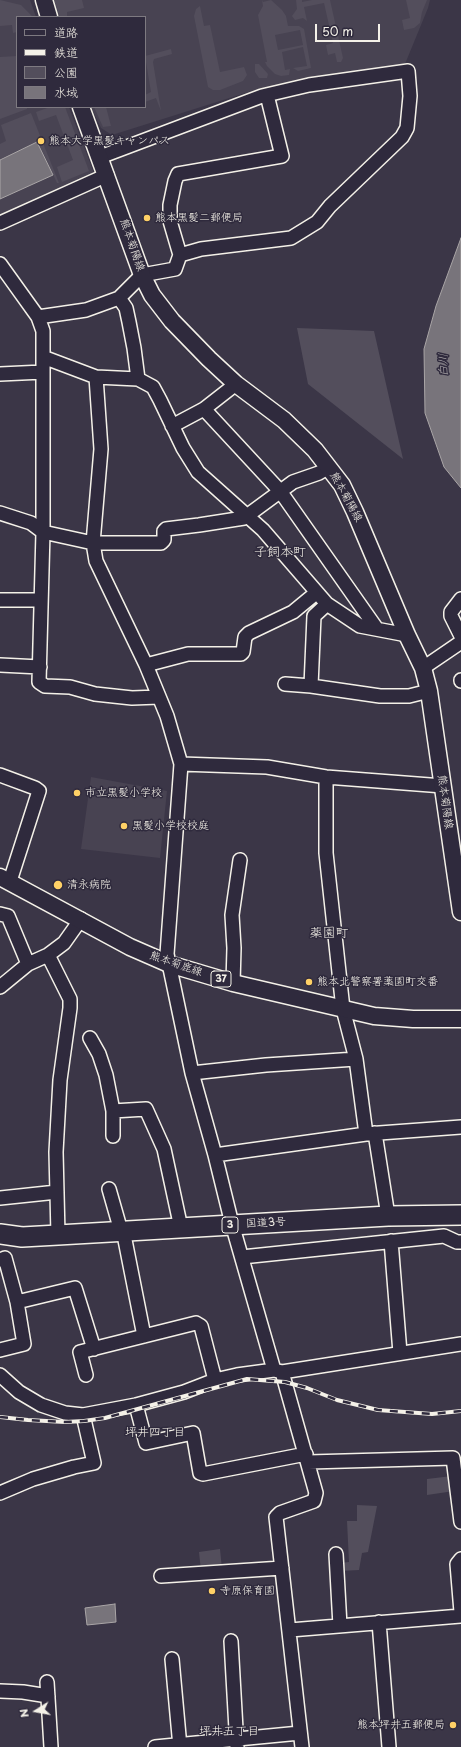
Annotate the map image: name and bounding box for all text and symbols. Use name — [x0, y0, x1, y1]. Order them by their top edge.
legend — [16, 16, 146, 108]
scale bar — [317, 16, 382, 42]
text: 50 m — [322, 22, 353, 40]
text: 道路 — [54, 23, 78, 41]
text: 鉄道 — [54, 43, 78, 61]
text: 公園 — [54, 63, 78, 81]
text: 水域 — [54, 83, 78, 101]
place label: 熊本大学黒髪キャンパス — [49, 134, 170, 148]
marker: 熊本大学黒髪キャンパス — [36, 136, 46, 146]
place label: 熊本黒髪二郵便局 — [155, 211, 243, 225]
marker: 熊本黒髪二郵便局 — [142, 213, 152, 223]
street label: 熊本菊陽線 — [117, 217, 147, 273]
water label: 白川 — [437, 353, 451, 377]
street label: 熊本菊陽線 — [327, 470, 365, 524]
district label: 子飼本町 — [254, 544, 306, 560]
street label: 熊本菊陽線 — [435, 774, 455, 830]
place label: 市立黒髪小学校 — [85, 786, 162, 800]
marker: 市立黒髪小学校 — [72, 788, 82, 798]
place label: 黒髪小学校校庭 — [132, 819, 209, 833]
marker: 黒髪小学校校庭 — [119, 821, 129, 831]
place label: 清永病院 — [67, 878, 111, 892]
marker: 清永病院 — [52, 879, 64, 891]
district label: 薬園町 — [310, 925, 348, 941]
street label: 熊本菊鹿線 — [148, 949, 204, 979]
road number: 37 — [211, 971, 231, 987]
place label: 熊本北警察署薬園町交番 — [317, 975, 438, 989]
marker: 熊本北警察署薬園町交番 — [304, 977, 314, 987]
street label: 国道3号 — [246, 1215, 286, 1231]
road number: 3 — [222, 1217, 238, 1233]
district label: 坪井四丁目 — [125, 1426, 185, 1440]
place label: 寺原保育園 — [220, 1584, 275, 1598]
marker: 寺原保育園 — [207, 1586, 217, 1596]
north arrow — [16, 1691, 56, 1731]
text: N — [15, 1707, 33, 1719]
place label: 熊本坪井五郵便局 — [357, 1718, 445, 1732]
marker: 熊本坪井五郵便局 — [448, 1720, 458, 1730]
district label: 坪井五丁目 — [199, 1725, 259, 1739]

